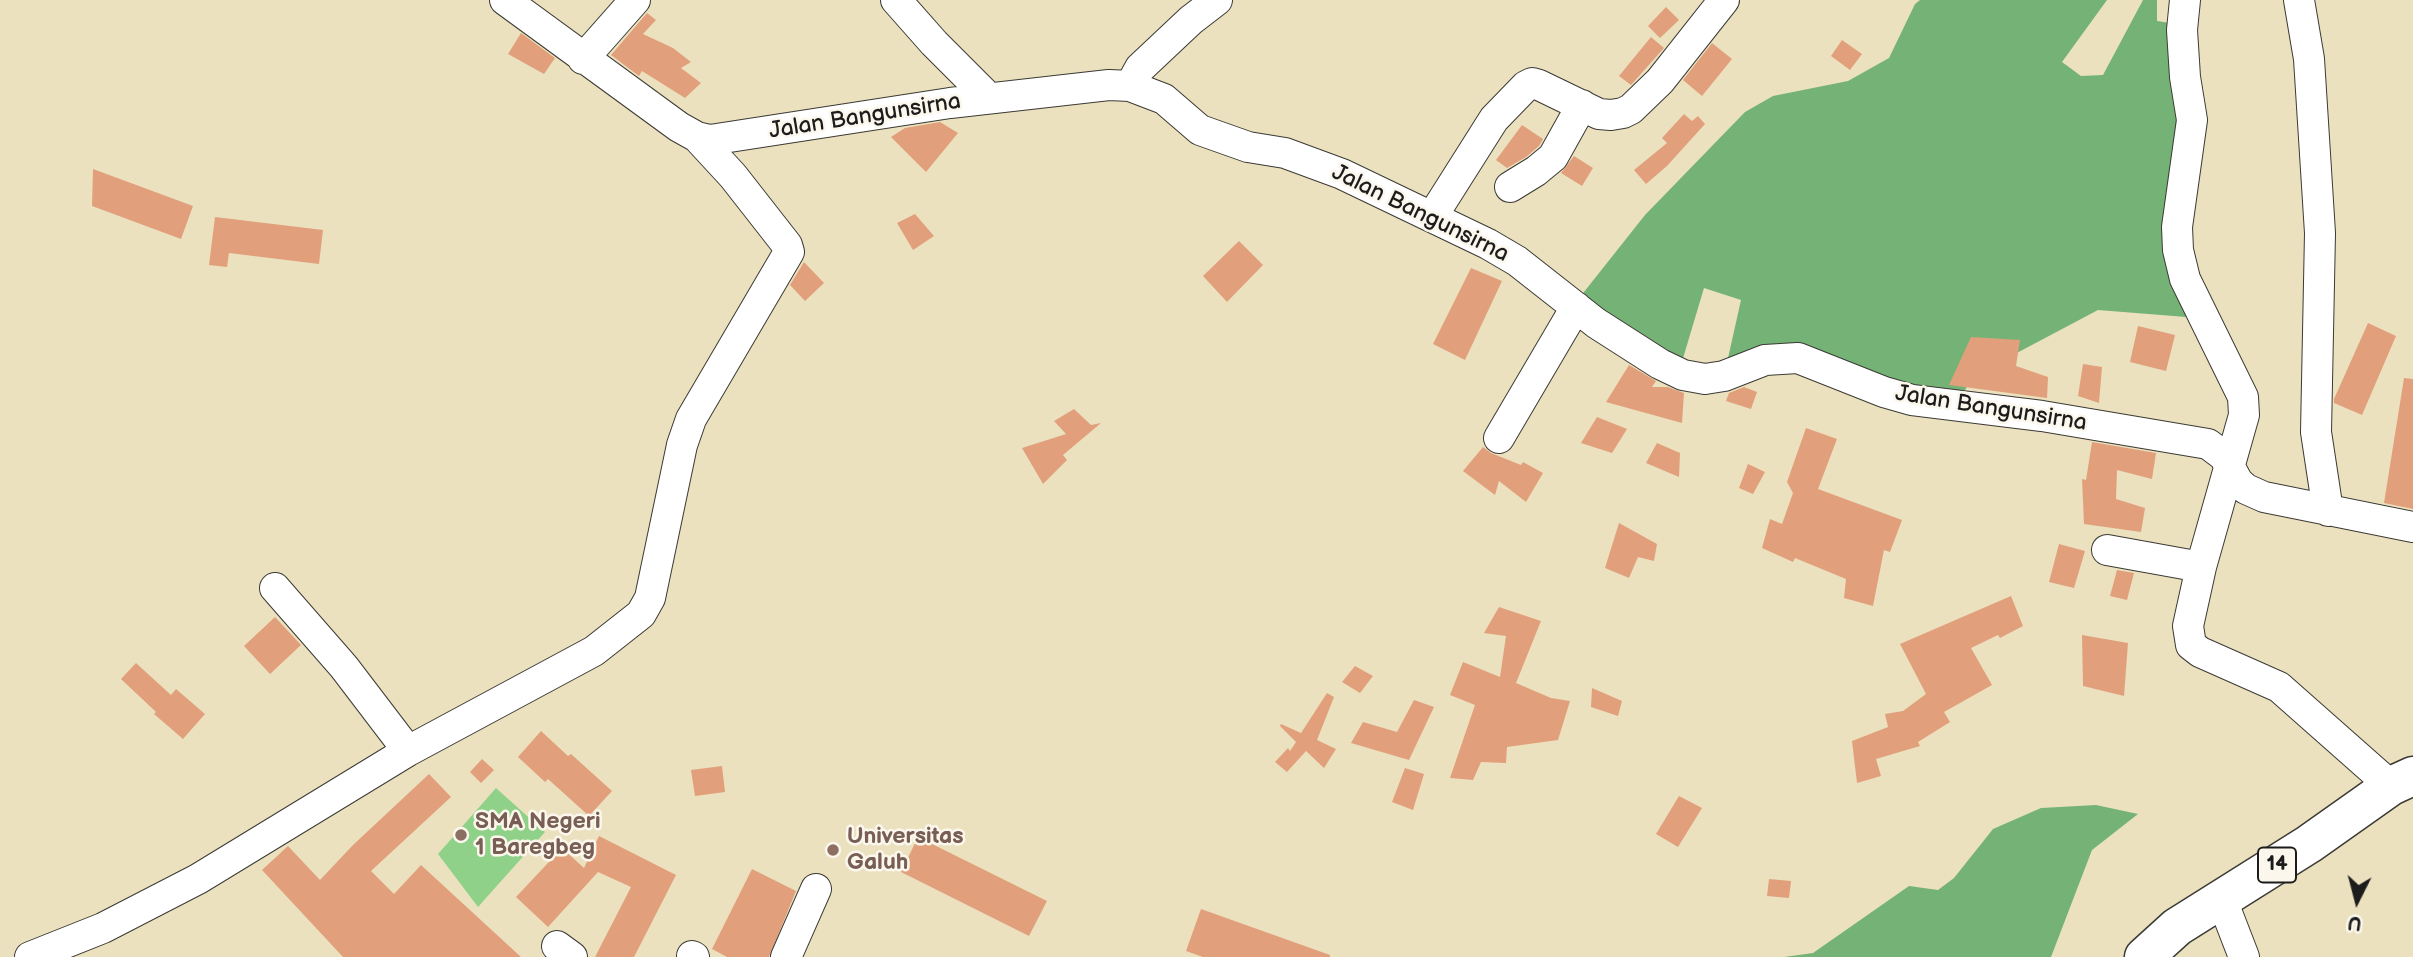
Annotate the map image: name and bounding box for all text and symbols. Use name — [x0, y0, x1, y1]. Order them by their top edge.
street label: Jalan Bangunsirna — [767, 88, 963, 146]
street label: Jalan Bangunsirna — [1327, 159, 1513, 269]
street label: Jalan Bangunsirna — [1893, 380, 2089, 438]
place label: SMA Negeri 1 Baregbeg — [475, 808, 601, 862]
place label: Universitas Galuh — [847, 823, 964, 877]
marker: SMA Negeri 1 Baregbeg — [453, 827, 469, 843]
marker: Universitas Galuh — [825, 842, 841, 858]
road number: 14 — [2258, 848, 2296, 882]
north arrow — [2322, 866, 2392, 936]
text: U — [2347, 910, 2363, 935]

